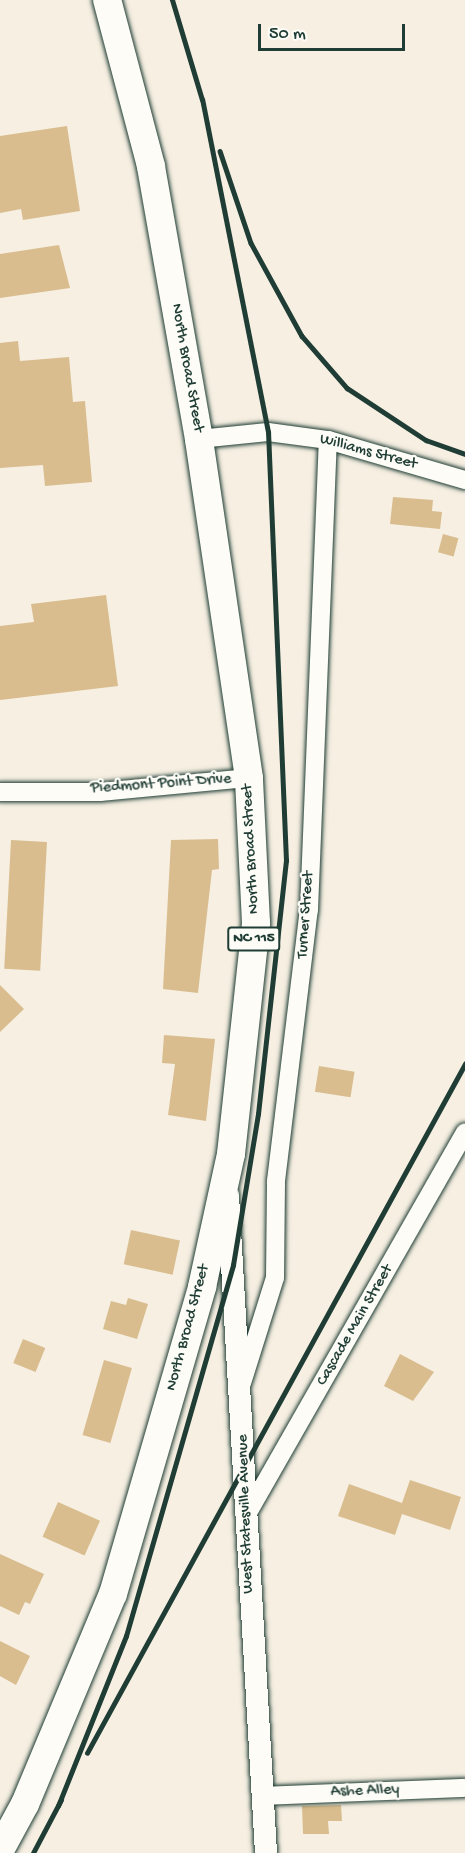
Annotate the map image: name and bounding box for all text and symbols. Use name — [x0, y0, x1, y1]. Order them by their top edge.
scale bar — [261, 12, 408, 50]
text: 50 m — [269, 24, 306, 45]
street label: North Broad Street — [165, 302, 207, 434]
street label: Williams Street — [317, 431, 419, 475]
street label: Piedmont Point Drive — [90, 771, 232, 799]
street label: North Broad Street — [239, 783, 265, 915]
street label: Turner Street — [294, 871, 320, 959]
road number: NC 115 — [227, 927, 281, 951]
street label: Cascade Main Street — [314, 1262, 398, 1390]
street label: North Broad Street — [163, 1263, 215, 1393]
street label: West Statesville Avenue — [235, 1434, 259, 1594]
street label: Ashe Alley — [330, 1781, 400, 1803]

